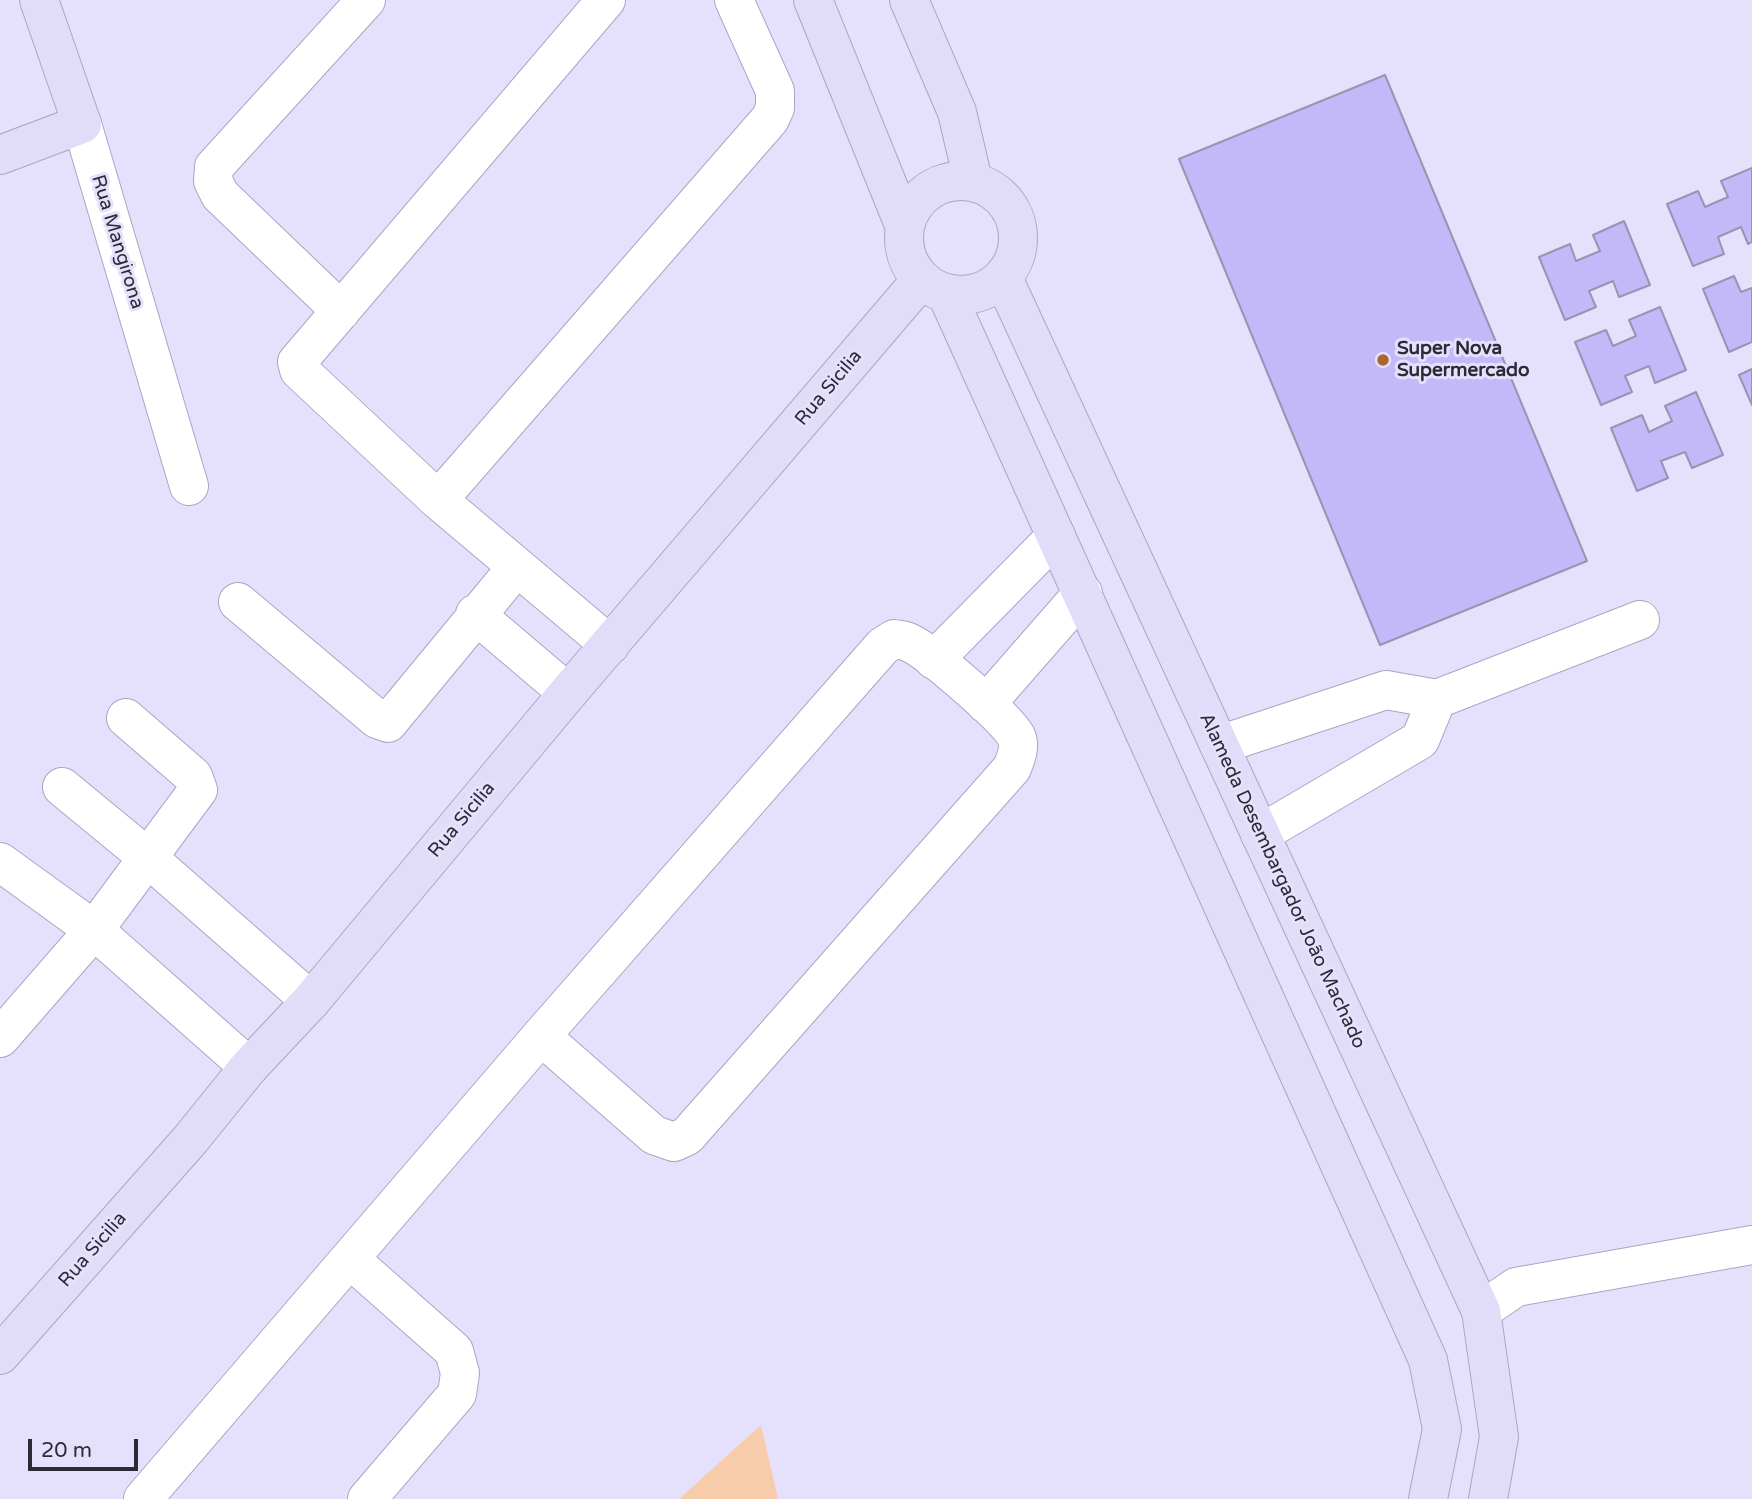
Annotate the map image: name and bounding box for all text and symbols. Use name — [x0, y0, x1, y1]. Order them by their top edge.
street label: Rua Mangirona — [86, 172, 148, 312]
place label: Super Nova Supermercado — [1397, 338, 1530, 382]
street label: Rua Sicilia — [791, 345, 867, 431]
marker: Super Nova Supermercado — [1375, 352, 1391, 368]
street label: Alameda Desembargador João Machado — [1194, 709, 1370, 1053]
street label: Rua Sicilia — [424, 777, 500, 863]
street label: Rua Sicilia — [54, 1208, 132, 1292]
scale bar — [32, 1426, 142, 1470]
text: 20 m — [41, 1438, 92, 1463]

